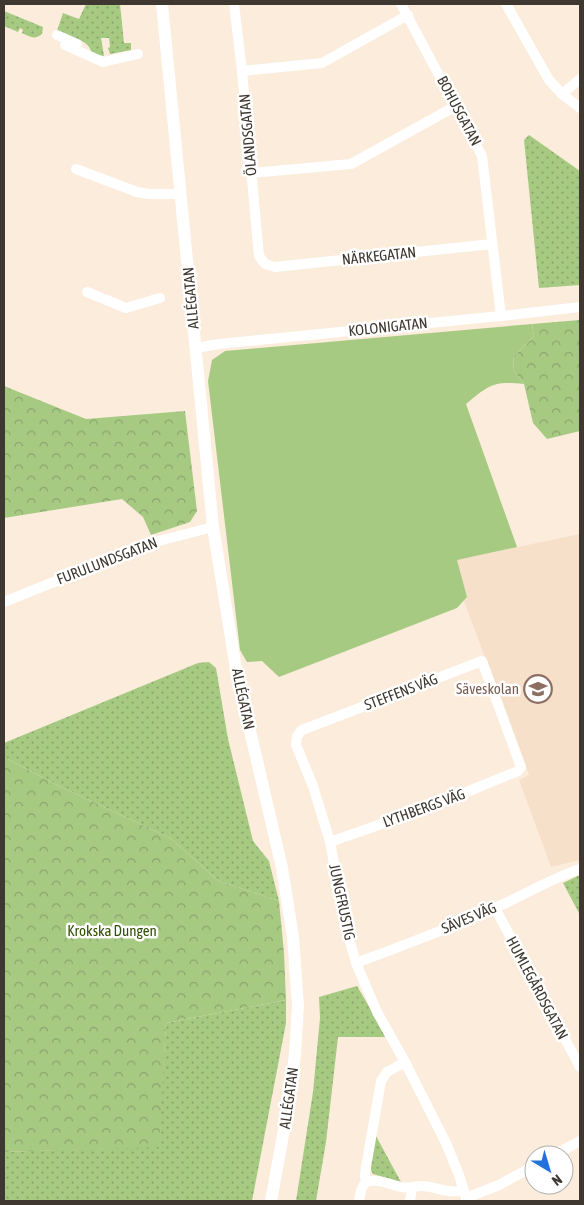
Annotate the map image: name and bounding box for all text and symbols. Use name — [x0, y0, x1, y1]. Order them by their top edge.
street label: BOHUSGATAN — [434, 73, 485, 149]
street label: ÖLANDSGATAN — [235, 93, 260, 177]
street label: NÄRKEGATAN — [341, 243, 417, 268]
street label: ALLÉGATAN — [179, 266, 202, 330]
street label: KOLONIGATAN — [348, 314, 428, 339]
street label: FURULUNDSGATAN — [54, 534, 160, 588]
street label: ALLÉGATAN — [229, 667, 258, 731]
street label: STEFFENS VÄG — [362, 670, 440, 713]
school or university icon: Säveskolan — [523, 674, 553, 704]
place label: Säveskolan — [456, 680, 519, 697]
street label: LYTHBERGS VÄG — [380, 785, 467, 830]
street label: JUNGFRUSTIG — [326, 862, 359, 942]
street label: SÄVES VÄG — [439, 898, 499, 937]
park label: Krokska Dungen — [67, 922, 157, 939]
street label: HUMLEGÅRDSGATAN — [503, 933, 572, 1042]
street label: ALLÉGATAN — [276, 1066, 301, 1130]
north arrow — [524, 1145, 574, 1195]
text: N — [549, 1171, 565, 1189]

